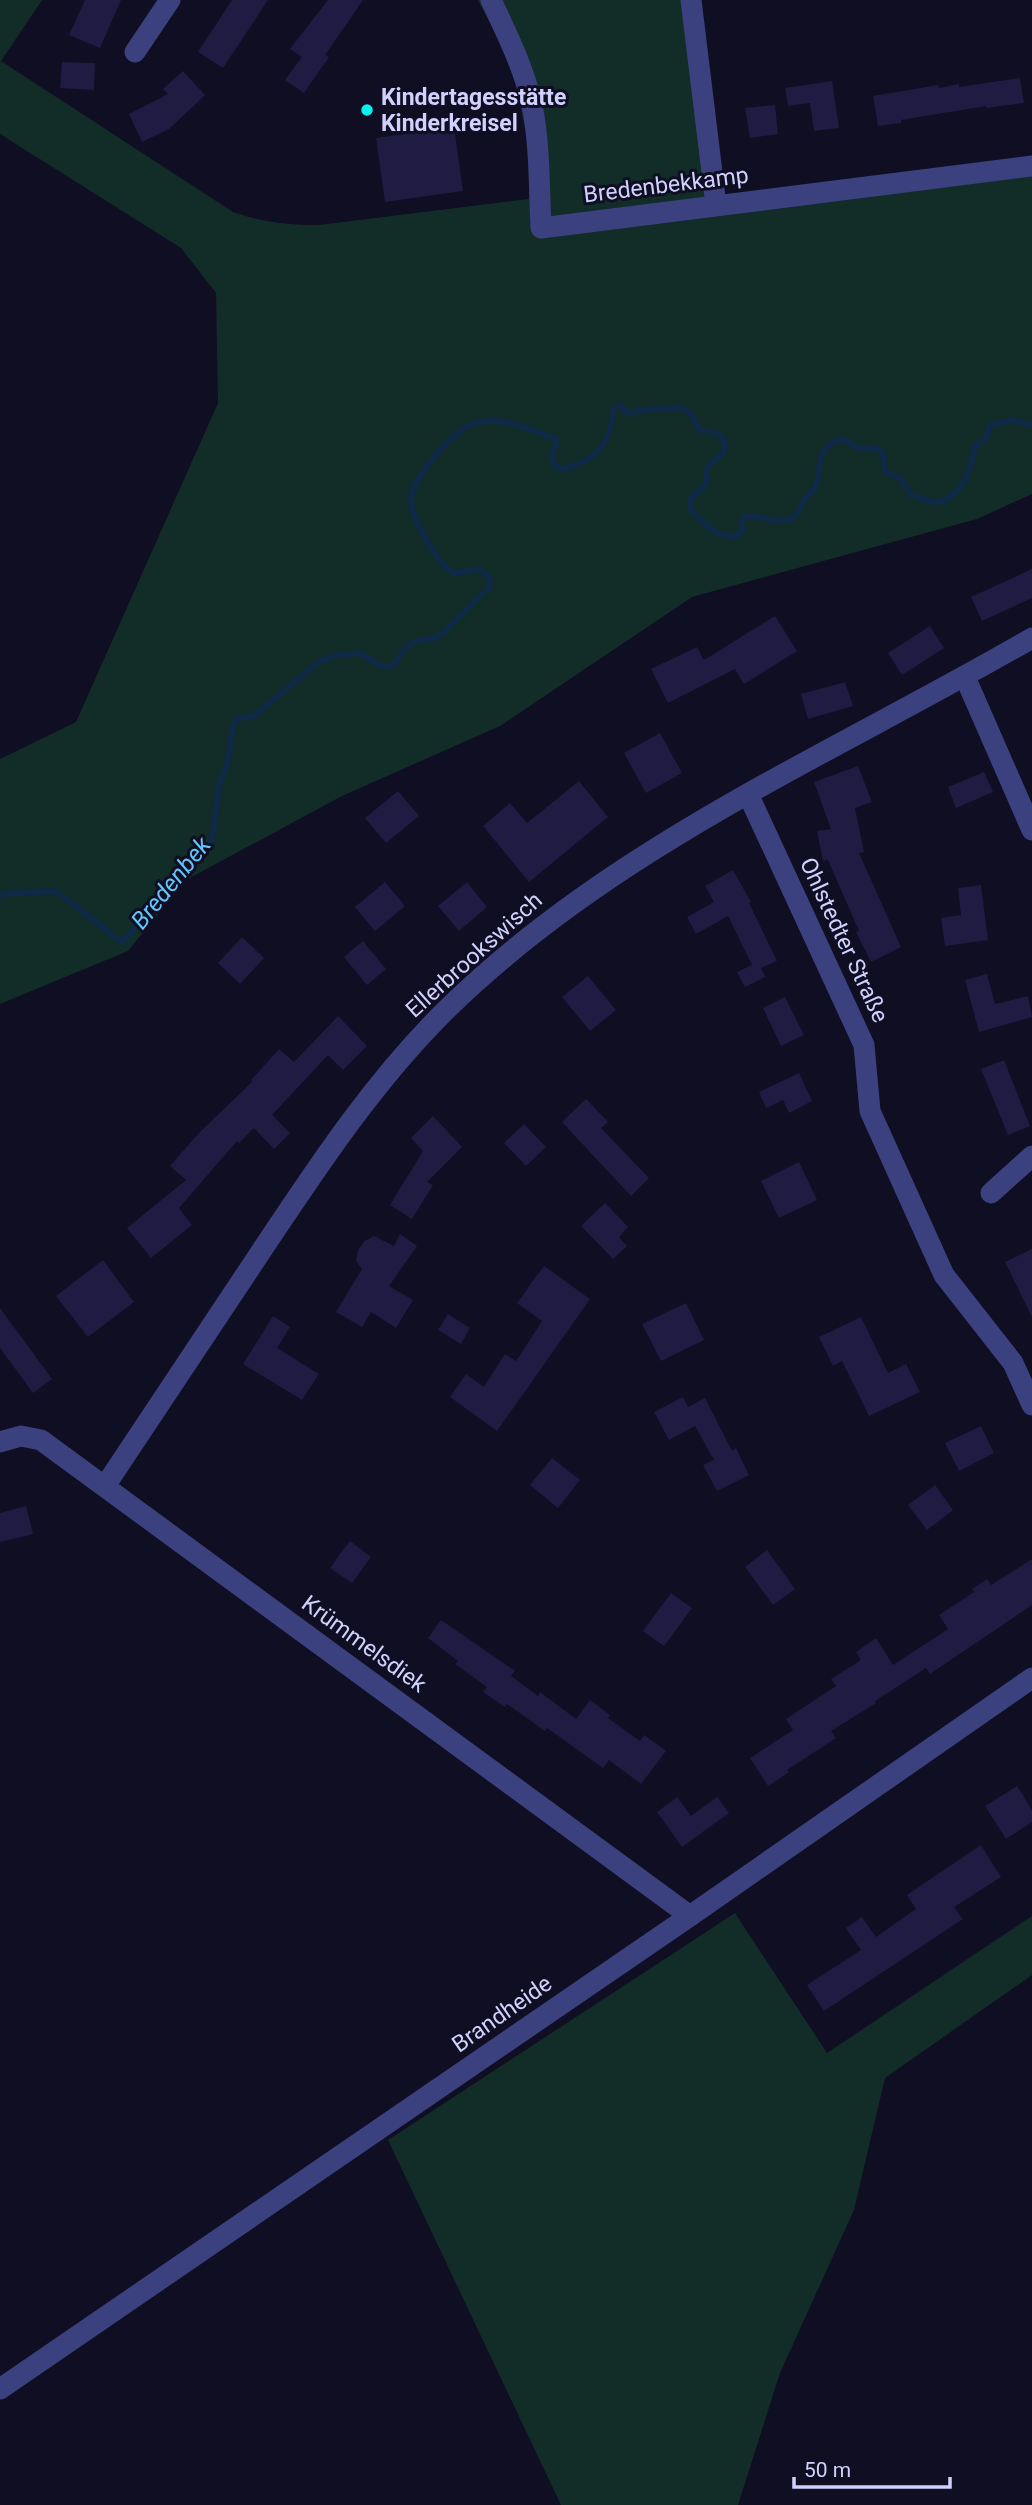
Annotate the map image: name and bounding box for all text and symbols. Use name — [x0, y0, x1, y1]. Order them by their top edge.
place label: Kindertagesstätte Kinderkreisel — [381, 84, 566, 137]
marker: Kindertagesstätte Kinderkreisel — [359, 102, 375, 118]
street label: Bredenbekkamp — [582, 161, 750, 209]
water label: Bredenbek — [125, 830, 217, 935]
street label: Ohlstedter Straße — [794, 853, 894, 1027]
street label: Ellerbrookswisch — [400, 887, 548, 1023]
street label: Krümmelsdiek — [296, 1590, 432, 1698]
street label: Brandheide — [447, 1970, 557, 2058]
scale bar — [794, 2446, 950, 2490]
text: 50 m — [804, 2458, 851, 2482]

